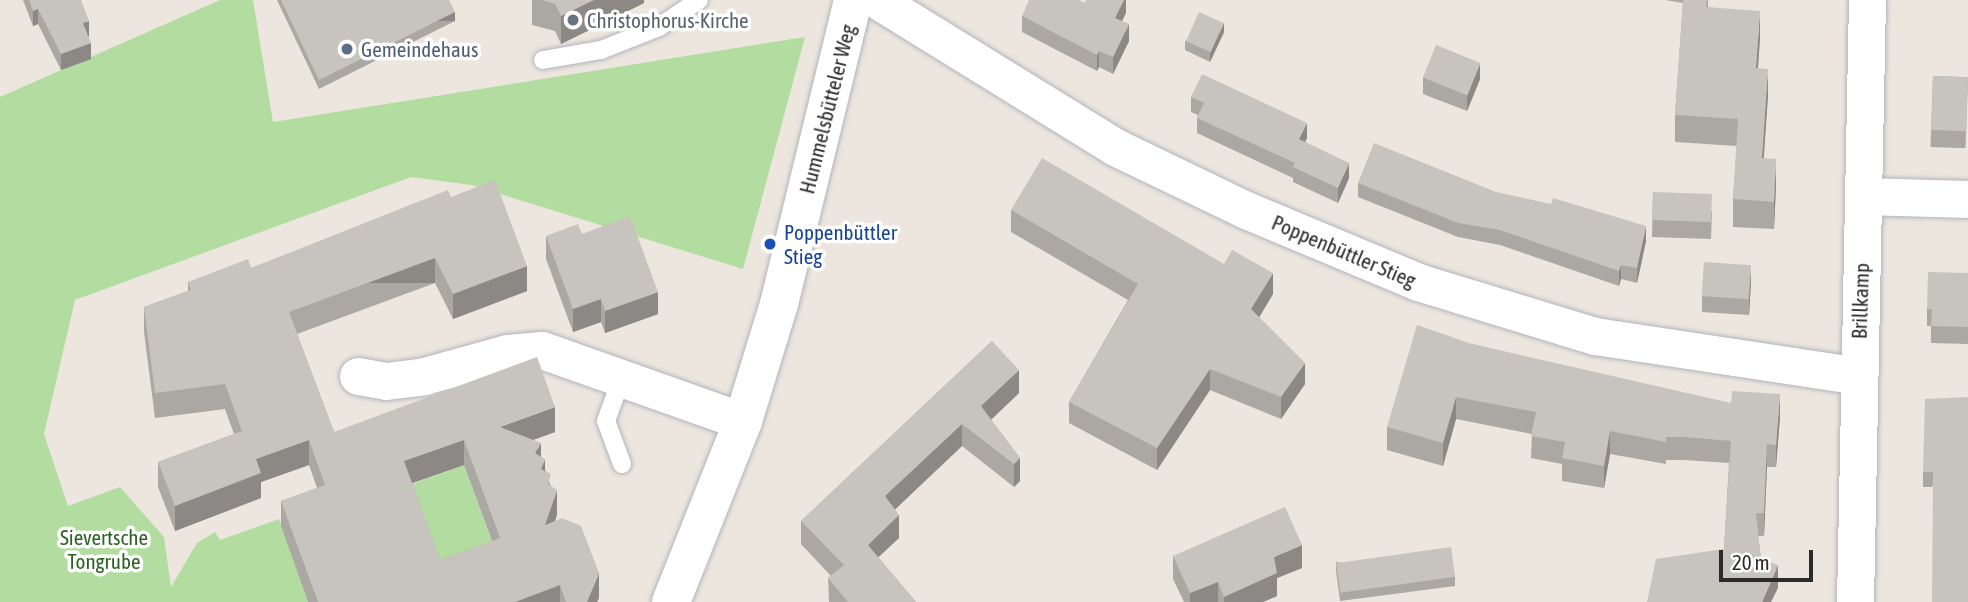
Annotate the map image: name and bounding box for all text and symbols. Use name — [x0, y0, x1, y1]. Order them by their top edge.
place label: Christophorus-Kirche — [587, 7, 749, 33]
marker: Christophorus-Kirche — [565, 12, 581, 28]
street label: Hummelsbütteler Weg — [794, 22, 860, 196]
place label: Gemeindehaus — [361, 36, 478, 62]
marker: Gemeindehaus — [339, 41, 355, 57]
street label: Poppenbüttler Stieg — [1268, 209, 1420, 293]
place label: Poppenbüttler Stieg — [784, 219, 897, 269]
marker: Poppenbüttler Stieg — [762, 236, 778, 252]
street label: Brillkamp — [1846, 262, 1874, 340]
park label: Sievertsche Tongrube — [60, 524, 148, 574]
scale bar — [1723, 536, 1818, 580]
text: 20 m — [1732, 550, 1770, 574]

